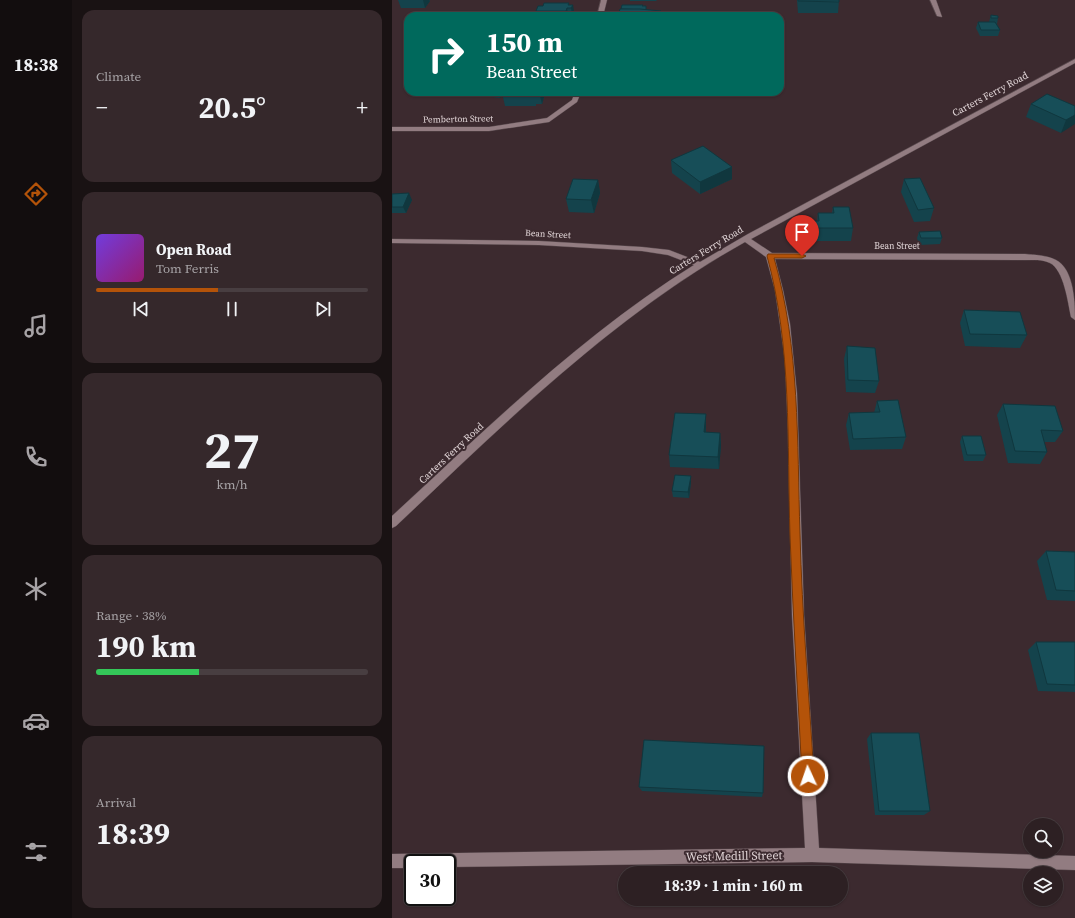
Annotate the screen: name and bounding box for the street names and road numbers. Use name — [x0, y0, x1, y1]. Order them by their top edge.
street label: Carters Ferry Road — [950, 68, 1030, 119]
street label: Pemberton Street — [423, 112, 493, 126]
street label: Carters Ferry Road — [667, 223, 746, 277]
street label: Bean Street — [525, 227, 571, 241]
street label: Bean Street — [874, 240, 920, 252]
street label: Carters Ferry Road — [416, 419, 486, 486]
street label: West Medill Street — [685, 847, 783, 865]

